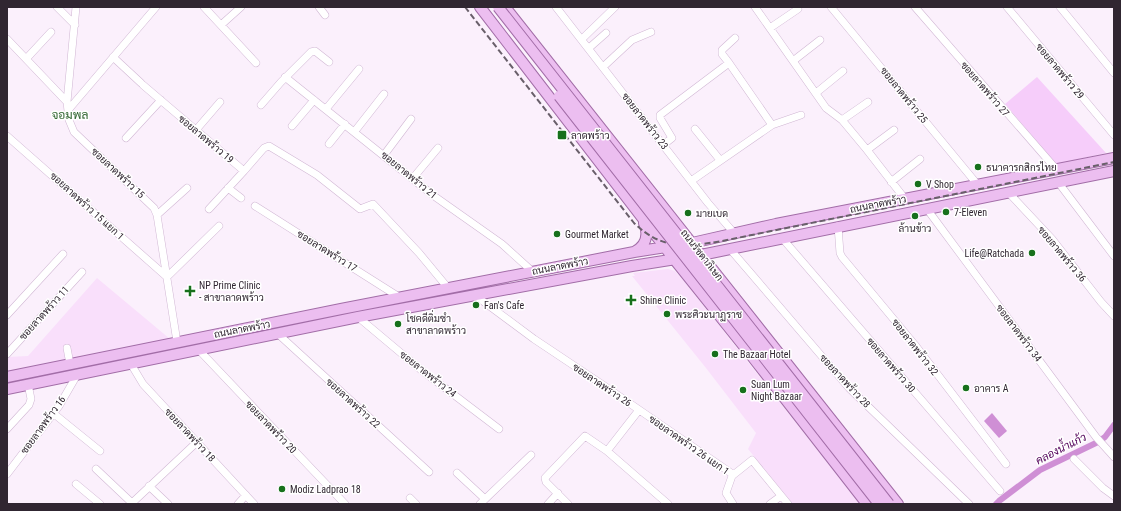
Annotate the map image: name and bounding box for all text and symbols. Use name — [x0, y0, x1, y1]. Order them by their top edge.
street label: ซอยลาดพร้าว 29 — [1034, 41, 1087, 101]
street label: ซอยลาดพร้าว 27 — [958, 59, 1012, 119]
street label: ซอยลาดพร้าว 25 — [878, 64, 931, 125]
street label: ซอยลาดพร้าว 23 — [620, 90, 671, 151]
district label: จอมพล — [52, 108, 88, 122]
street label: ซอยลาดพร้าว 19 — [176, 112, 236, 165]
marker: ลาดพร้าว — [556, 129, 568, 141]
place label: ลาดพร้าว — [571, 129, 610, 141]
street label: ซอยลาดพร้าว 15 — [89, 145, 148, 200]
street label: ซอยลาดพร้าว 21 — [379, 148, 440, 201]
place label: ธนาคารกสิกรไทย — [986, 161, 1057, 173]
marker: ธนาคารกสิกรไทย — [973, 162, 983, 172]
street label: ซอยลาดพร้าว 15 แยก 1 — [48, 169, 127, 242]
marker: V Shop — [913, 179, 923, 189]
place label: V Shop — [926, 179, 954, 190]
street label: ถนนลาดพร้าว — [849, 192, 907, 215]
marker: 7-Eleven — [941, 207, 951, 217]
place label: 7-Eleven — [954, 207, 987, 218]
marker: มายเบด — [683, 208, 693, 218]
place label: มายเบด — [696, 208, 728, 219]
marker: ล้านข้าว — [910, 211, 920, 221]
place label: ล้านข้าว — [899, 222, 931, 234]
street label: ซอยลาดพร้าว 36 — [1036, 224, 1089, 284]
street label: ซอยลาดพร้าว 17 — [295, 227, 360, 274]
street label: ถนนรัชดาภิเษก — [679, 227, 726, 283]
marker: Gourmet Market — [552, 229, 562, 239]
place label: Gourmet Market — [565, 229, 629, 240]
place label: Life@Ratchada — [964, 248, 1024, 259]
marker: Life@Ratchada — [1027, 248, 1037, 258]
street label: ถนนลาดพร้าว — [531, 254, 589, 277]
place label: NP Prime Clinic - สาขาลาดพร้าว — [199, 280, 264, 303]
street label: ซอยลาดพร้าว 11 — [16, 283, 71, 342]
marker: NP Prime Clinic - สาขาลาดพร้าว — [184, 285, 196, 297]
marker: Shine Clinic — [625, 294, 637, 306]
place label: Shine Clinic — [640, 295, 687, 306]
marker: Fan's Cafe — [471, 300, 481, 310]
place label: Fan's Cafe — [484, 300, 524, 311]
street label: ซอยลาดพร้าว 34 — [994, 302, 1045, 364]
marker: พระศิวะนาฏราช — [662, 309, 672, 319]
place label: พระศิวะนาฏราช — [675, 309, 742, 322]
place label: โชคดีติ่มซำ สาขาลาดพร้าว — [405, 310, 466, 336]
street label: ซอยลาดพร้าว 32 — [890, 316, 941, 377]
street label: ถนนลาดพร้าว — [213, 317, 271, 340]
marker: โชคดีติ่มซำ สาขาลาดพร้าว — [393, 319, 403, 329]
street label: ซอยลาดพร้าว 30 — [864, 335, 918, 395]
street label: ซอยลาดพร้าว 24 — [398, 348, 459, 399]
marker: The Bazaar Hotel — [710, 349, 720, 359]
place label: The Bazaar Hotel — [723, 349, 791, 360]
street label: ซอยลาดพร้าว 28 — [818, 352, 873, 410]
street label: ซอยลาดพร้าว 26 — [571, 360, 634, 409]
street label: ซอยลาดพร้าว 22 — [324, 375, 383, 430]
place label: Suan Lum Night Bazaar — [751, 379, 802, 402]
marker: อาคาร A — [961, 383, 971, 393]
place label: อาคาร A — [974, 383, 1009, 394]
marker: Suan Lum Night Bazaar — [738, 385, 748, 395]
street label: ซอยลาดพร้าว 16 — [18, 393, 68, 456]
street label: ซอยลาดพร้าว 20 — [243, 398, 300, 456]
street label: ซอยลาดพร้าว 18 — [163, 406, 218, 464]
street label: ซอยลาดพร้าว 26 แยก 1 — [647, 412, 732, 477]
water label: คลองน้ำแก้ว — [1031, 426, 1089, 467]
marker: Modiz Ladprao 18 — [277, 484, 287, 494]
place label: Modiz Ladprao 18 — [290, 484, 361, 495]

